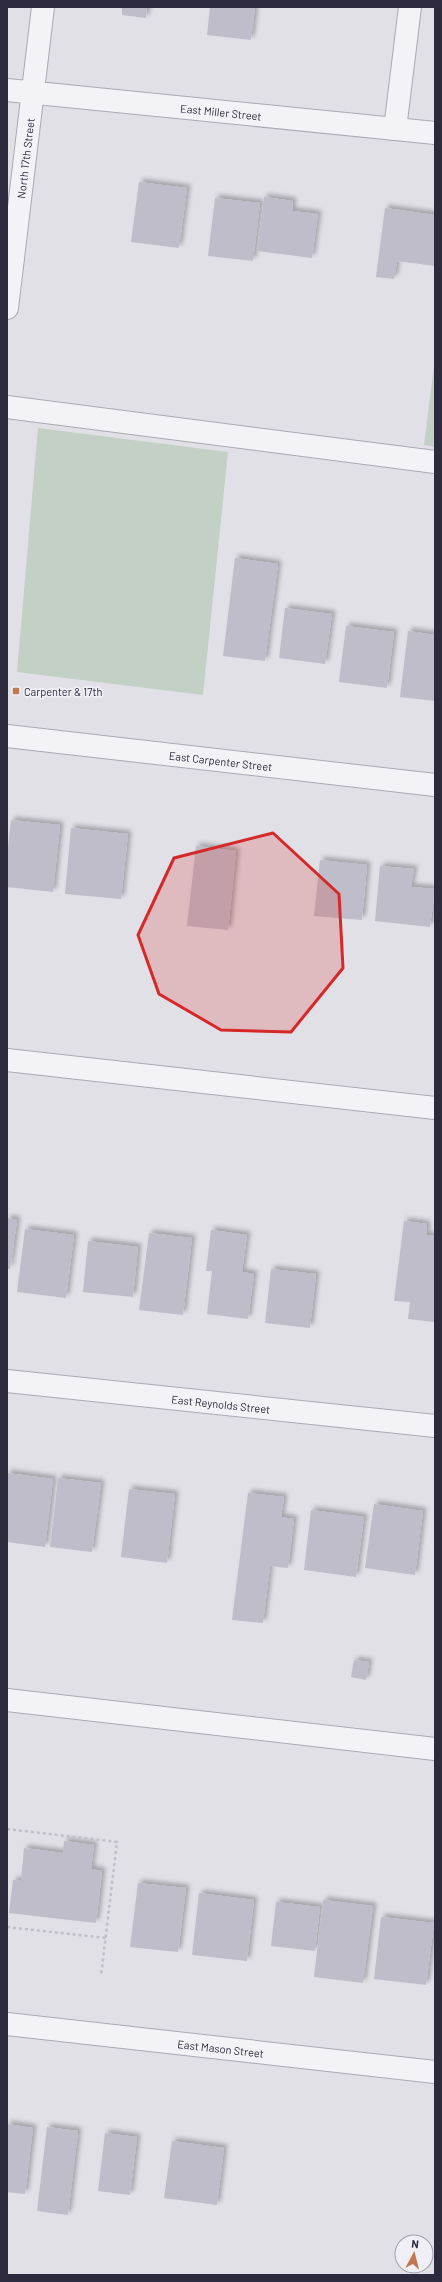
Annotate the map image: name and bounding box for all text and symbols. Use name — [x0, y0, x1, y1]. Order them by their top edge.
street label: East Miller Street — [180, 101, 262, 122]
street label: North 17th Street — [14, 117, 36, 199]
place label: Carpenter & 17th — [24, 685, 102, 698]
marker: Carpenter & 17th — [11, 686, 21, 696]
street label: East Carpenter Street — [168, 748, 273, 773]
street label: East Reynolds Street — [171, 1392, 271, 1415]
street label: East Mason Street — [177, 2037, 265, 2059]
north arrow — [394, 2234, 434, 2274]
text: N — [411, 2237, 420, 2250]

